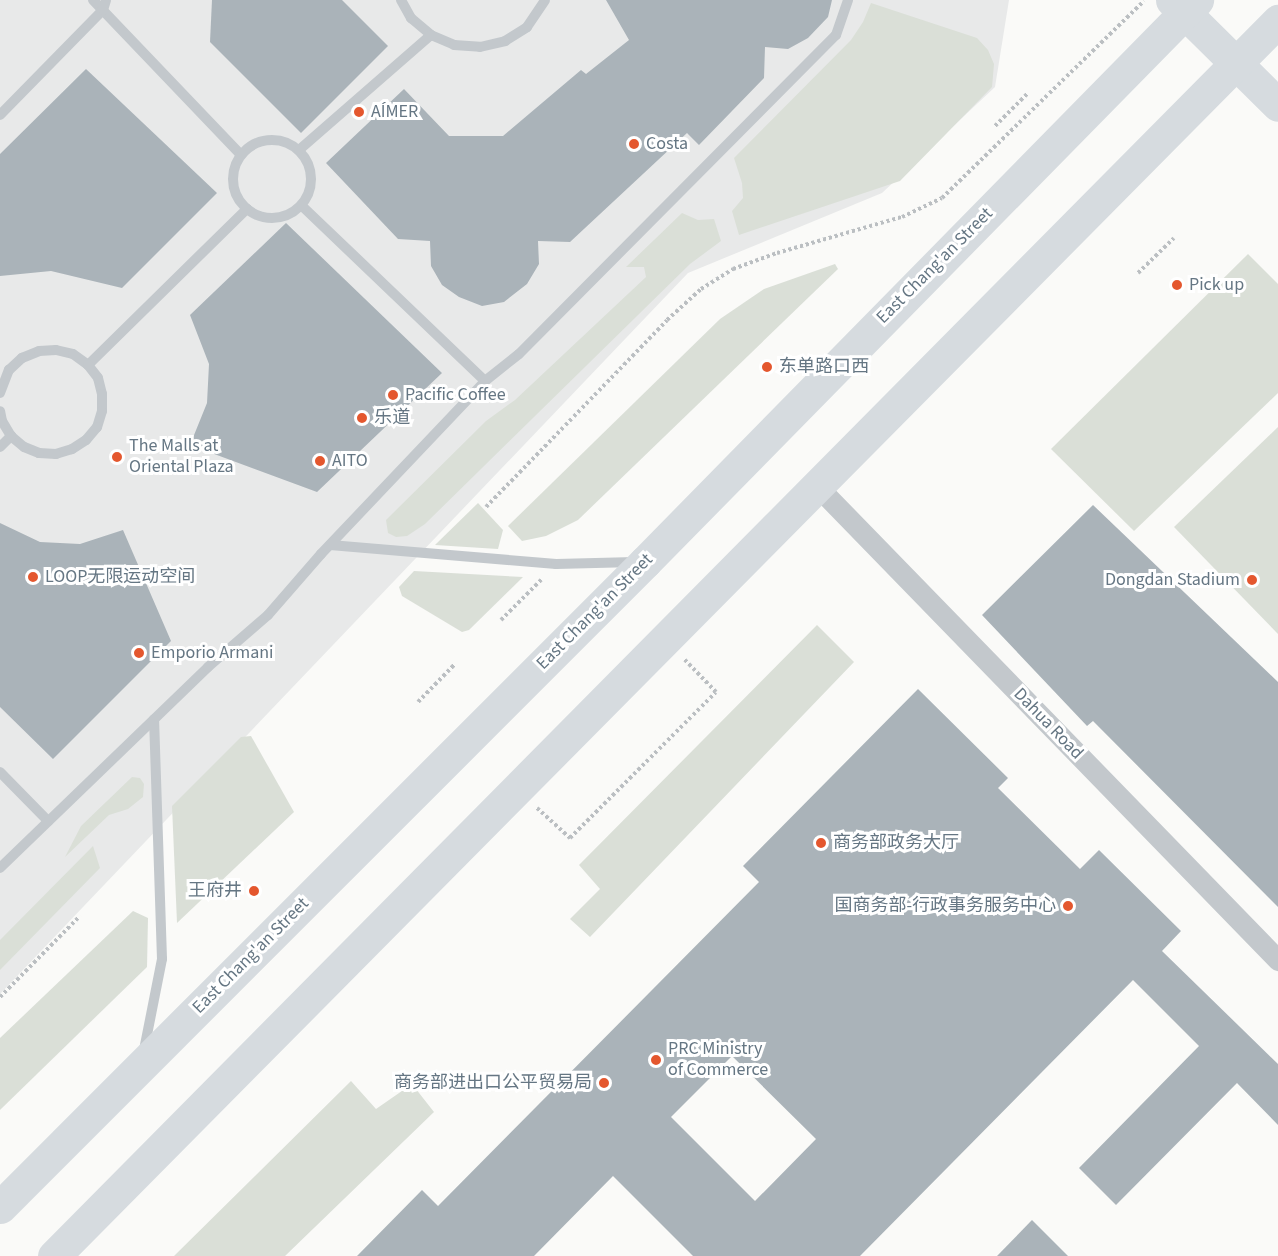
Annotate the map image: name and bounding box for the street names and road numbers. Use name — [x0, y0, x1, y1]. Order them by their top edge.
street label: East Chang'an Street — [872, 203, 998, 329]
street label: East Chang'an Street — [532, 549, 658, 675]
street label: Dahua Road — [1009, 684, 1087, 764]
street label: East Chang'an Street — [188, 893, 314, 1019]

